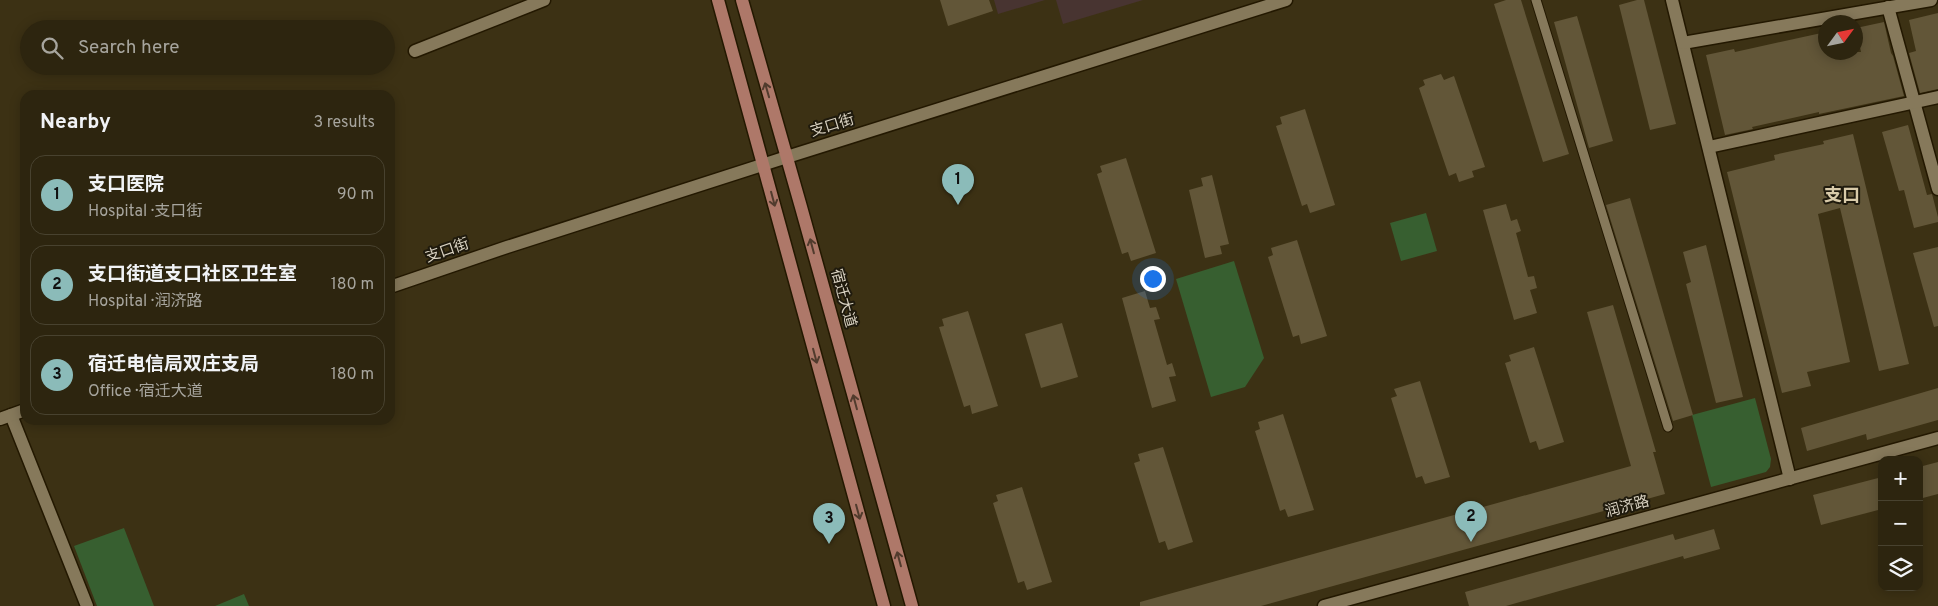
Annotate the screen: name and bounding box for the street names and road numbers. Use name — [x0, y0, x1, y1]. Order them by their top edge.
street label: 支口街 — [808, 111, 857, 142]
street label: 支口街 — [423, 235, 472, 268]
street label: 宿迁大道 — [826, 267, 859, 330]
street label: 润济路 — [1603, 492, 1652, 522]

